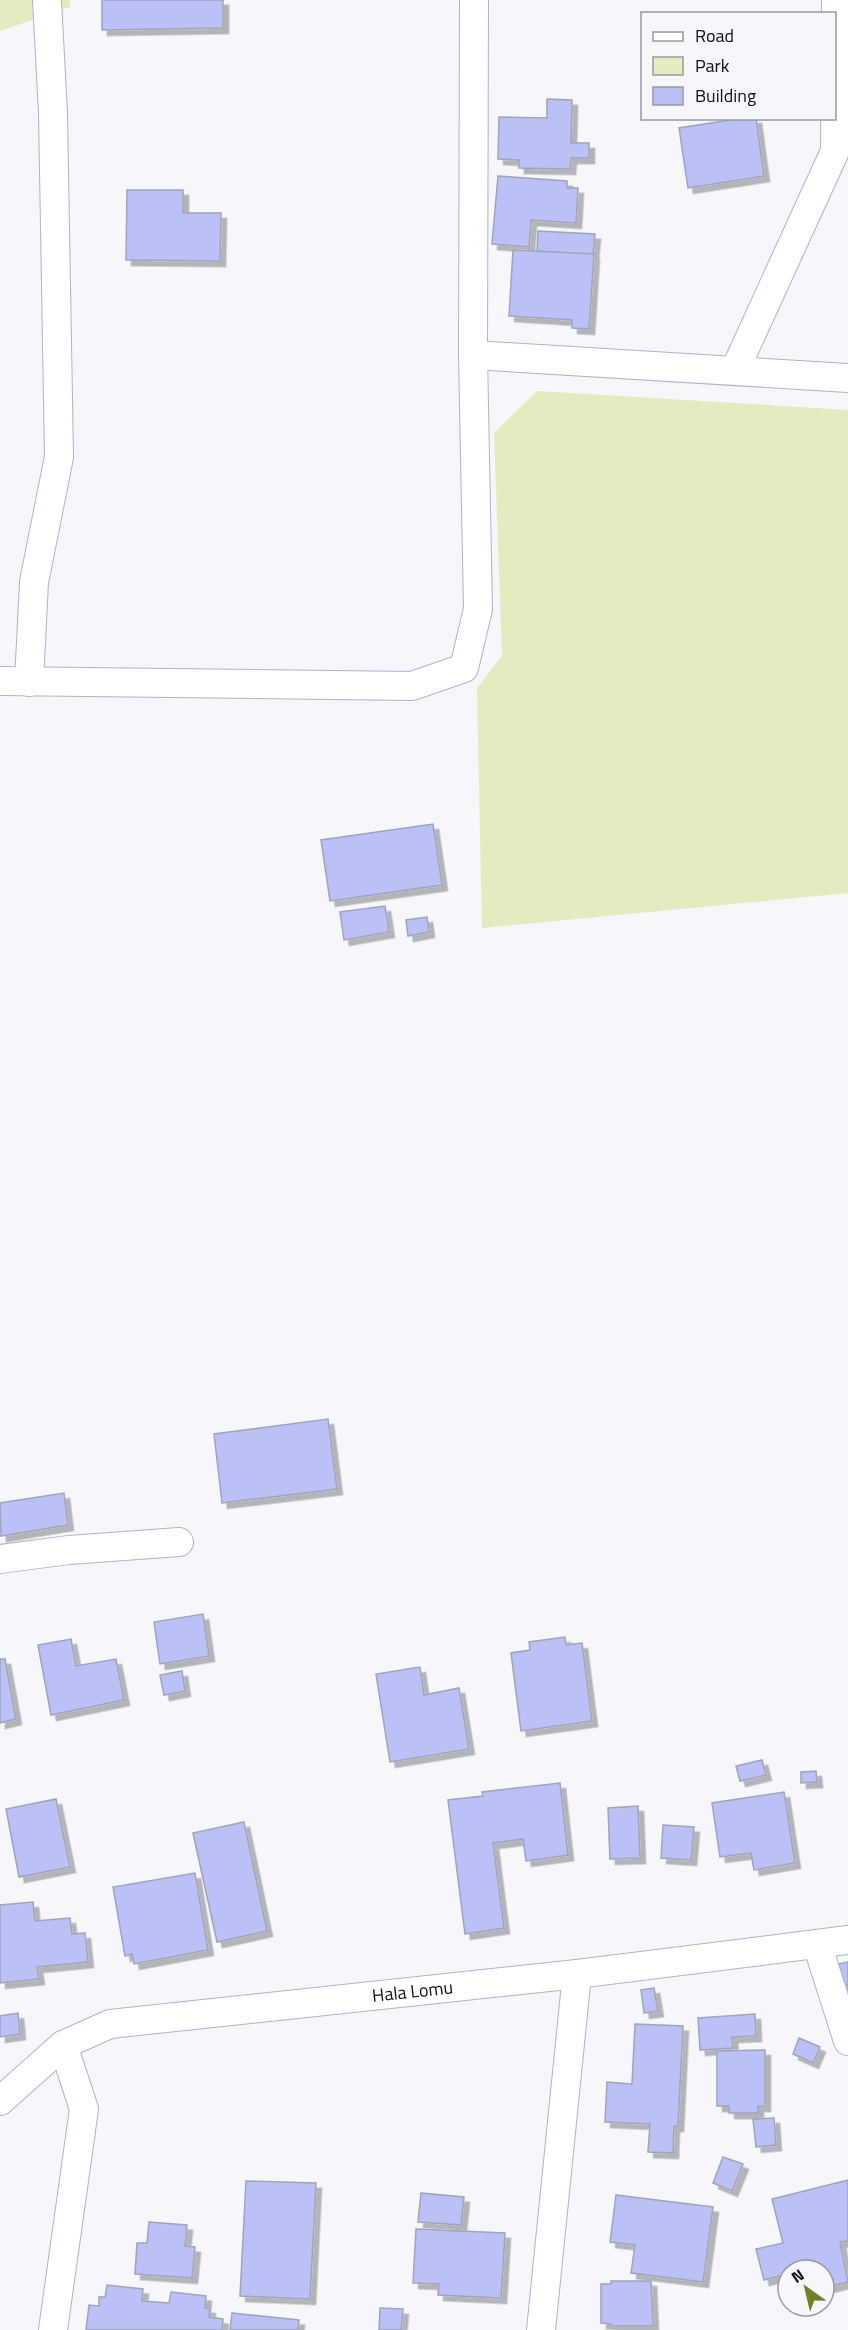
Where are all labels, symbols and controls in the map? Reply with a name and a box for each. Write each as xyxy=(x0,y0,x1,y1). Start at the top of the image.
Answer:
legend xyxy=(641,12,836,120)
text: Road xyxy=(695,22,734,49)
text: Park xyxy=(695,52,730,79)
text: Building xyxy=(695,82,756,109)
street label: Hala Lomu xyxy=(371,1973,454,2009)
north arrow xyxy=(776,2258,836,2318)
text: N xyxy=(786,2263,809,2289)

